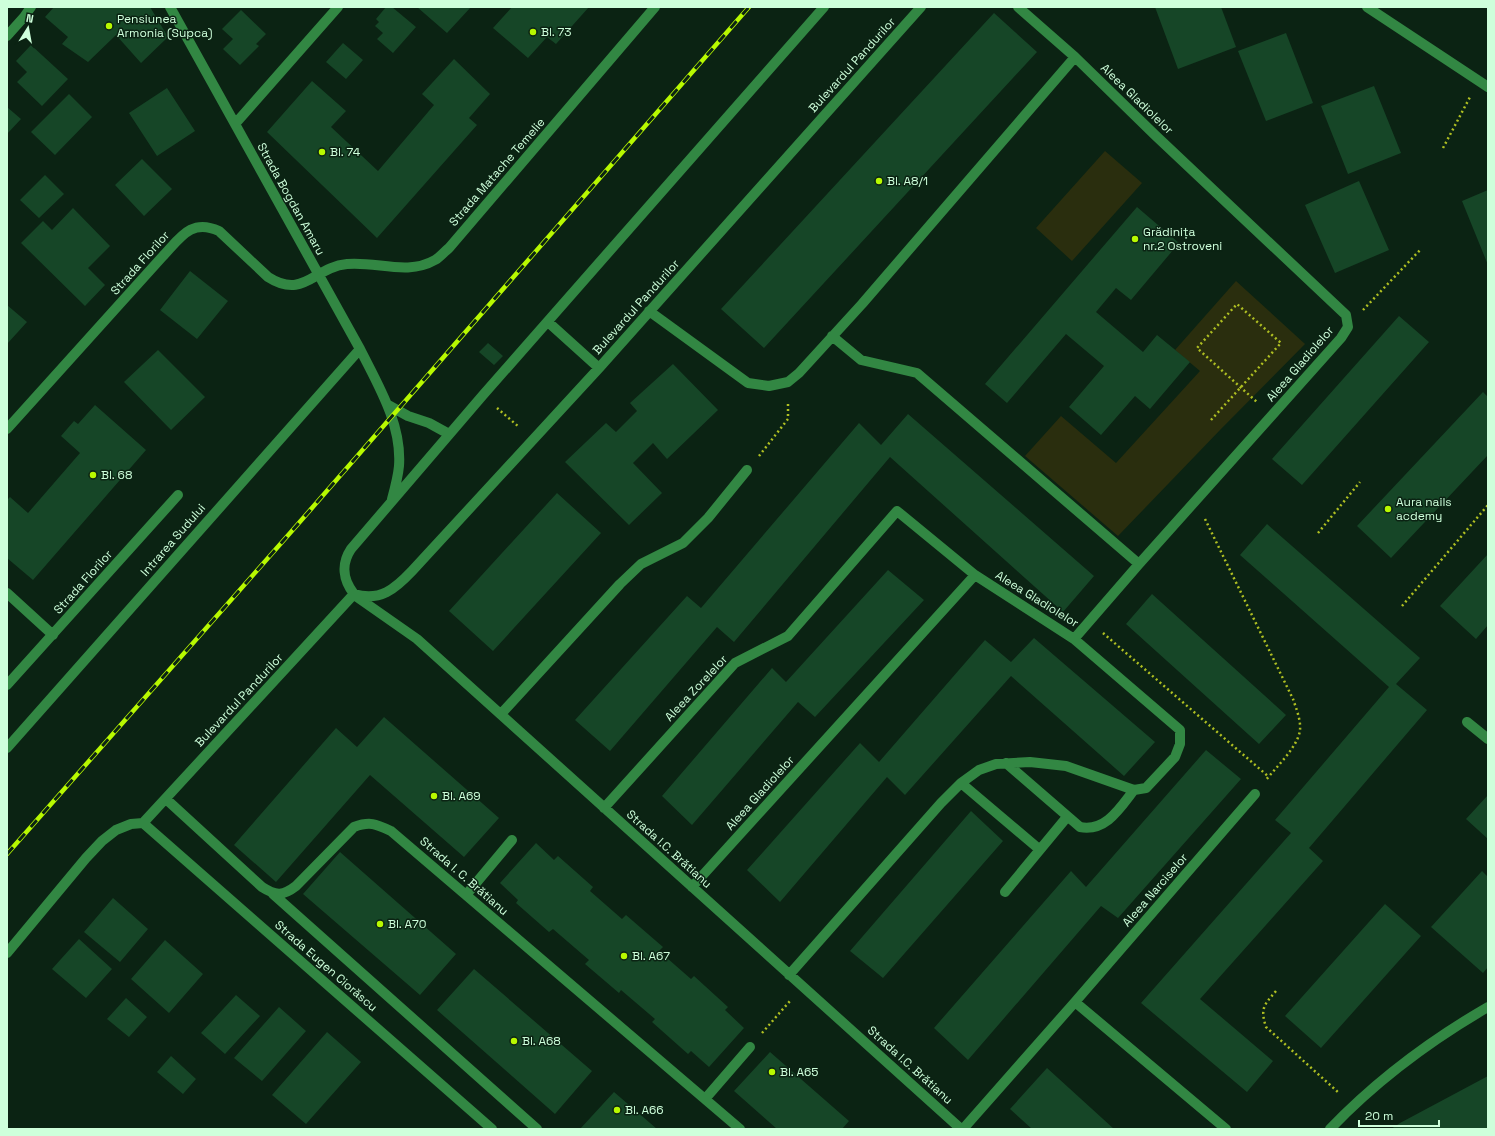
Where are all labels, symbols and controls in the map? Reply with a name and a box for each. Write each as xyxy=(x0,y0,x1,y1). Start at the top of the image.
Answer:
north arrow xyxy=(8,8,48,48)
text: N xyxy=(25,11,35,26)
place label: Pensiunea Armonia (Supca) xyxy=(117,11,213,41)
street label: Bulevardul Pandurilor xyxy=(805,14,899,116)
marker: Pensiunea Armonia (Supca) xyxy=(104,21,114,31)
place label: Bl. 73 xyxy=(541,24,572,40)
marker: Bl. 73 xyxy=(528,27,538,37)
street label: Aleea Gladiolelor xyxy=(1097,60,1177,138)
street label: Strada Matache Temelie xyxy=(446,114,548,230)
street label: Strada Bogdan Amaru xyxy=(253,140,329,258)
place label: Bl. 74 xyxy=(330,144,361,160)
marker: Bl. 74 xyxy=(317,147,327,157)
place label: Bl. A8/1 xyxy=(887,173,928,189)
marker: Bl. A8/1 xyxy=(874,176,884,186)
place label: Grădinița nr.2 Ostroveni xyxy=(1143,224,1222,254)
street label: Strada Florilor xyxy=(107,227,173,298)
marker: Grădinița nr.2 Ostroveni xyxy=(1130,234,1140,244)
street label: Bulevardul Pandurilor xyxy=(589,256,683,358)
street label: Aleea Gladiolelor xyxy=(1263,322,1338,405)
place label: Bl. 68 xyxy=(101,467,132,483)
marker: Bl. 68 xyxy=(88,470,98,480)
place label: Aura nails acdemy xyxy=(1396,494,1452,524)
street label: Intrarea Sudului xyxy=(137,500,209,580)
marker: Aura nails acdemy xyxy=(1383,504,1393,514)
street label: Strada Florilor xyxy=(50,546,116,617)
street label: Aleea Gladiolelor xyxy=(992,567,1082,631)
street label: Bulevardul Pandurilor xyxy=(191,649,287,750)
street label: Aleea Zorelelor xyxy=(661,651,731,725)
street label: Aleea Gladiolelor xyxy=(722,752,798,834)
place label: Bl. A69 xyxy=(442,788,481,804)
marker: Bl. A69 xyxy=(429,791,439,801)
street label: Strada I.C. Brătianu xyxy=(623,806,715,892)
street label: Strada I. C. Brătianu xyxy=(416,833,512,919)
street label: Aleea Narciselor xyxy=(1119,850,1192,930)
place label: Bl. A70 xyxy=(388,916,426,932)
street label: Strada Eugen Ciorăscu xyxy=(271,917,381,1015)
marker: Bl. A70 xyxy=(375,919,385,929)
place label: Bl. A67 xyxy=(632,948,670,964)
marker: Bl. A67 xyxy=(619,951,629,961)
street label: Strada I.C. Brătianu xyxy=(864,1022,956,1108)
place label: Bl. A68 xyxy=(522,1033,561,1049)
marker: Bl. A68 xyxy=(509,1036,519,1046)
place label: Bl. A65 xyxy=(780,1064,819,1080)
marker: Bl. A65 xyxy=(767,1067,777,1077)
place label: Bl. A66 xyxy=(625,1102,664,1118)
scale bar xyxy=(1359,1102,1439,1128)
marker: Bl. A66 xyxy=(612,1105,622,1115)
text: 20 m xyxy=(1365,1108,1393,1124)

